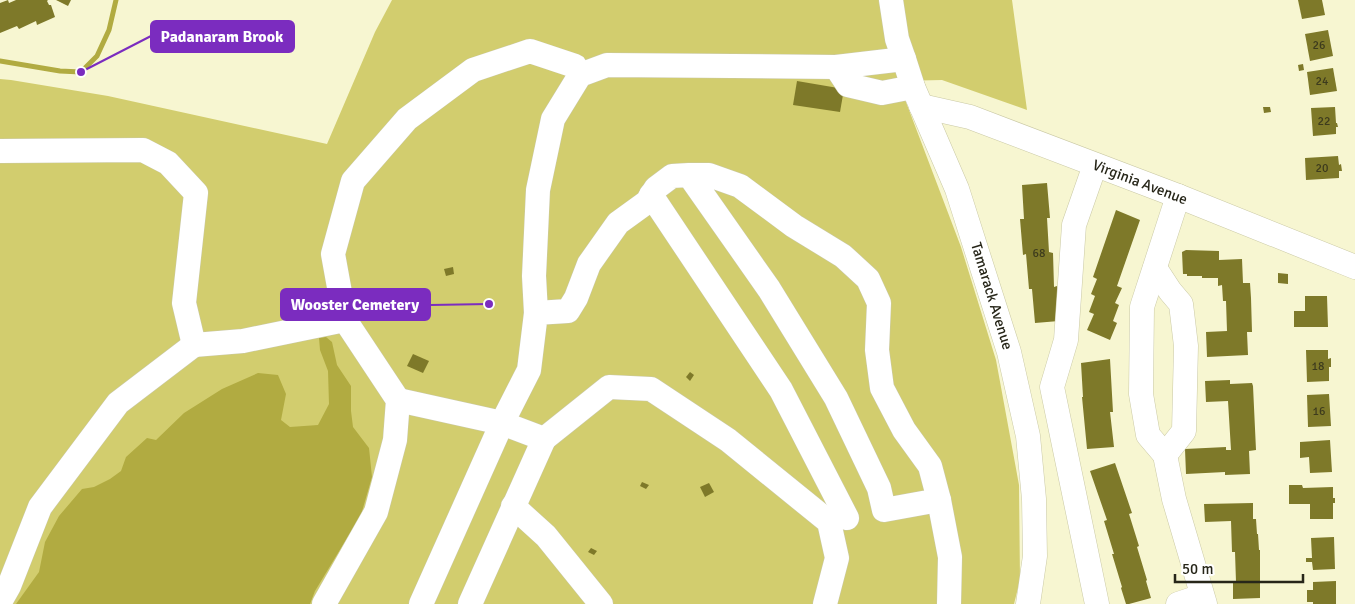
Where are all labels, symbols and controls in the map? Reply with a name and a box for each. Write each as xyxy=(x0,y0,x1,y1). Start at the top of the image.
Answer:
callout: Padanaram Brook xyxy=(151,21,294,52)
text: Padanaram Brook xyxy=(161,27,284,47)
house number: 26 xyxy=(1313,38,1325,53)
house number: 24 xyxy=(1316,74,1329,89)
house number: 22 xyxy=(1318,114,1330,129)
street label: Virginia Avenue xyxy=(1090,156,1190,208)
house number: 20 xyxy=(1316,161,1328,176)
street label: Tamarack Avenue xyxy=(967,240,1017,352)
house number: 68 xyxy=(1033,246,1045,261)
callout: Wooster Cemetery xyxy=(281,289,430,320)
text: Wooster Cemetery xyxy=(291,295,419,315)
house number: 18 xyxy=(1312,359,1324,374)
house number: 16 xyxy=(1313,404,1325,419)
scale bar xyxy=(1175,552,1302,584)
text: 50 m xyxy=(1182,560,1213,578)

